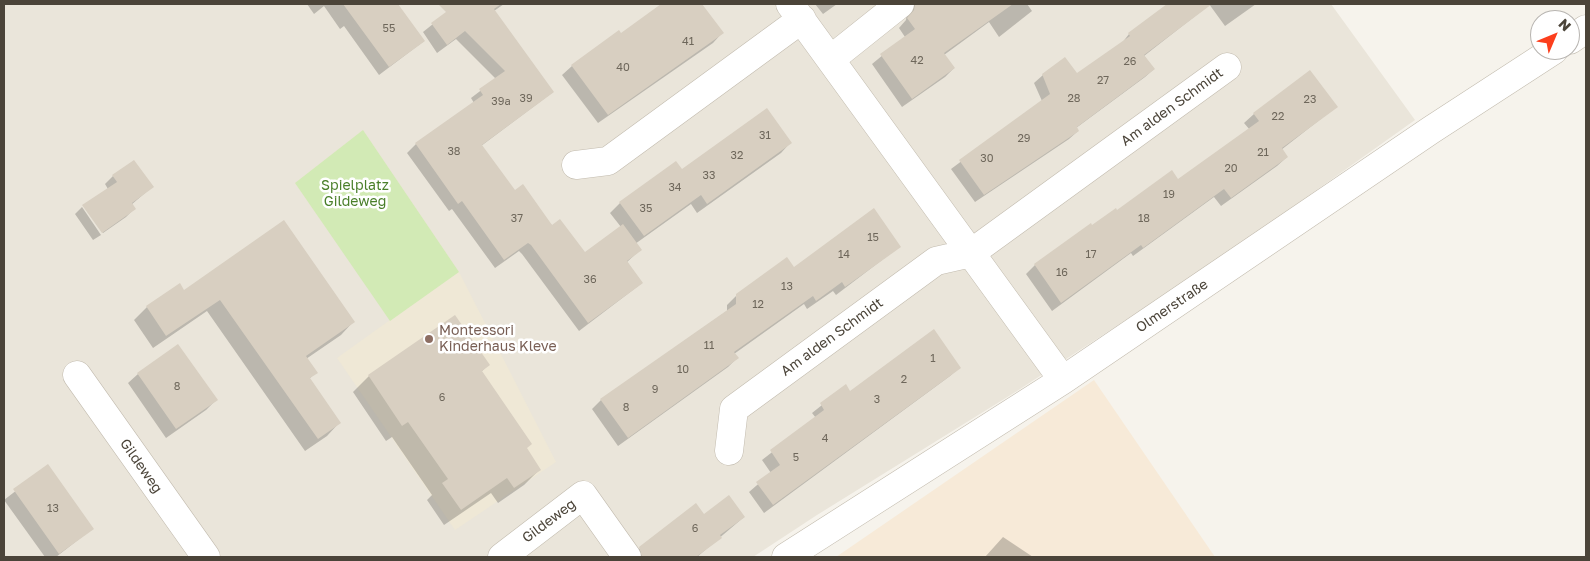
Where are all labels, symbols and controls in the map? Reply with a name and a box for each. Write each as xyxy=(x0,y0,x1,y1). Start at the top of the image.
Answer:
north arrow xyxy=(1530,10,1580,60)
text: N xyxy=(1555,15,1575,35)
house number: 55 xyxy=(383,22,395,36)
house number: 41 xyxy=(682,35,694,49)
house number: 42 xyxy=(910,54,924,68)
house number: 26 xyxy=(1123,55,1137,69)
house number: 40 xyxy=(616,61,630,75)
street label: Am alden Schmidt xyxy=(1118,64,1226,150)
house number: 27 xyxy=(1097,74,1109,88)
house number: 39 xyxy=(519,92,533,106)
house number: 28 xyxy=(1067,92,1081,106)
house number: 23 xyxy=(1304,93,1316,107)
house number: 39a xyxy=(491,95,511,109)
house number: 22 xyxy=(1272,110,1284,124)
house number: 31 xyxy=(759,129,771,143)
house number: 29 xyxy=(1017,132,1031,146)
house number: 38 xyxy=(447,145,461,159)
house number: 21 xyxy=(1257,146,1269,160)
house number: 32 xyxy=(731,149,743,163)
house number: 30 xyxy=(980,152,994,166)
house number: 20 xyxy=(1224,162,1238,176)
house number: 33 xyxy=(703,169,715,183)
park label: Spielplatz Gildeweg xyxy=(321,178,389,210)
house number: 34 xyxy=(668,181,682,195)
house number: 19 xyxy=(1163,188,1175,202)
house number: 35 xyxy=(640,202,652,216)
house number: 37 xyxy=(511,212,523,226)
house number: 18 xyxy=(1138,212,1150,226)
house number: 15 xyxy=(867,231,879,245)
house number: 14 xyxy=(838,248,850,262)
house number: 17 xyxy=(1085,248,1097,262)
house number: 16 xyxy=(1056,266,1068,280)
house number: 36 xyxy=(583,273,597,287)
street label: Olmerstraße xyxy=(1133,276,1211,336)
house number: 13 xyxy=(781,280,793,294)
street label: Am alden Schmidt xyxy=(778,294,886,380)
house number: 12 xyxy=(752,298,764,312)
place label: Montessori Kinderhaus Kleve xyxy=(439,323,557,356)
marker: Montessori Kinderhaus Kleve xyxy=(423,333,435,345)
house number: 11 xyxy=(704,339,714,353)
house number: 1 xyxy=(930,352,936,366)
house number: 10 xyxy=(677,363,689,377)
house number: 2 xyxy=(901,373,907,387)
house number: 8 xyxy=(174,380,180,394)
house number: 9 xyxy=(652,383,658,397)
house number: 6 xyxy=(439,391,445,405)
house number: 3 xyxy=(874,393,880,407)
house number: 8 xyxy=(623,401,629,415)
house number: 4 xyxy=(822,432,828,446)
street label: Gildeweg xyxy=(116,436,166,496)
house number: 5 xyxy=(793,451,799,465)
street label: Gildeweg xyxy=(519,495,579,547)
house number: 13 xyxy=(47,502,59,516)
house number: 6 xyxy=(692,522,698,536)

